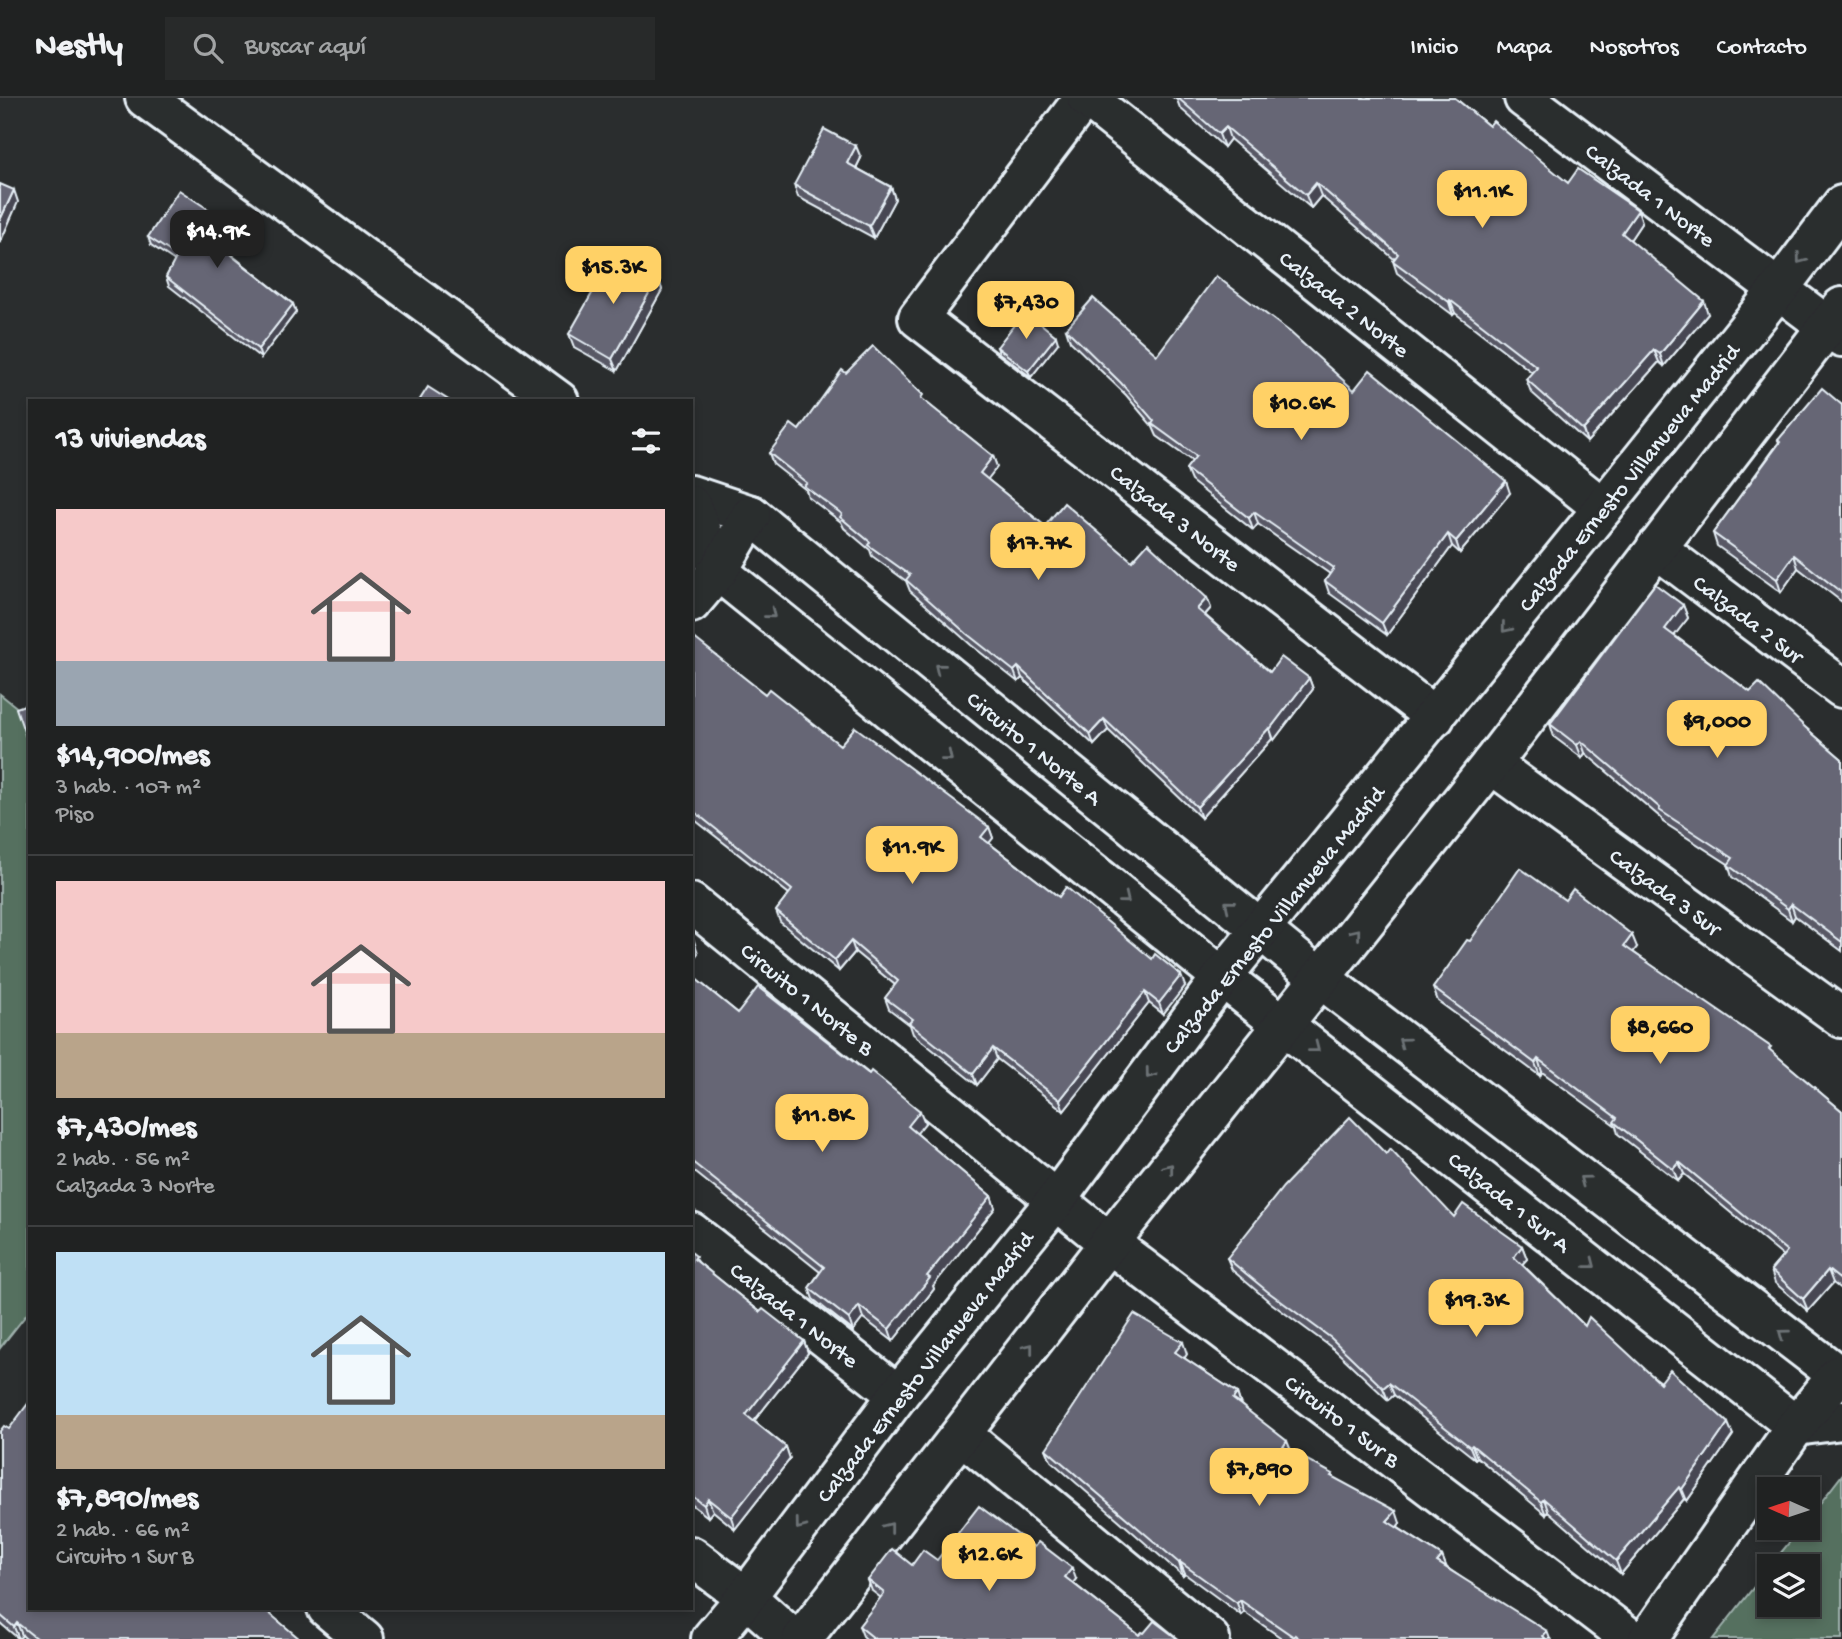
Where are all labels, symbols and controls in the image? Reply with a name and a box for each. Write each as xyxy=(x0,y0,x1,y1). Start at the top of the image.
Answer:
search box xyxy=(165,17,655,80)
text: Nestly xyxy=(35,29,123,67)
icon: search xyxy=(189,29,227,67)
text: Buscar aquí xyxy=(245,33,366,64)
text: Inicio xyxy=(1410,34,1458,63)
text: Mapa xyxy=(1496,34,1552,63)
text: Nosotros xyxy=(1590,34,1679,63)
text: Contacto xyxy=(1717,34,1807,63)
street label: Calzada 1 Norte xyxy=(1578,139,1720,255)
pin: $11.1K xyxy=(1425,170,1539,230)
text: $11.1K xyxy=(1453,179,1511,206)
pin: $14.9K xyxy=(160,211,274,270)
text: $14.9K xyxy=(186,219,248,246)
pin: $15.3K xyxy=(556,246,670,306)
street label: Calzada 2 Norte xyxy=(1272,246,1414,366)
one-way arrow xyxy=(1796,251,1809,264)
text: $15.3K xyxy=(581,255,645,282)
pin: $7,430 xyxy=(969,282,1083,341)
text: $7,430 xyxy=(993,290,1059,317)
street label: Calzada Ernesto Villanueva Madrid xyxy=(1514,339,1748,619)
pin: $10.6K xyxy=(1244,382,1358,442)
text: $10.6K xyxy=(1269,391,1333,418)
icon: filters xyxy=(627,422,665,460)
text: 13 viviendas xyxy=(56,424,205,459)
street label: Calzada 3 Norte xyxy=(1103,460,1246,580)
pin: $17.7K xyxy=(981,522,1095,582)
text: $17.7K xyxy=(1006,531,1070,558)
icon: home xyxy=(298,554,424,680)
street label: Calzada 2 Sur xyxy=(1686,571,1809,672)
one-way arrow xyxy=(762,606,775,618)
one-way arrow xyxy=(1502,620,1514,633)
one-way arrow xyxy=(934,663,946,676)
street label: Circuito 1 Norte A xyxy=(960,687,1107,813)
pin: $9,000 xyxy=(1660,700,1774,760)
text: $9,000 xyxy=(1683,709,1751,736)
text: $14,900/mes xyxy=(56,740,209,775)
one-way arrow xyxy=(941,748,953,761)
text: 3 hab. · 107 m² xyxy=(56,775,201,802)
street label: Calzada Ernesto Villanueva Madrid xyxy=(1159,781,1393,1061)
text: Piso xyxy=(56,802,94,829)
pin: $11.9K xyxy=(855,826,969,886)
text: $11.9K xyxy=(882,835,942,862)
street label: Calzada 3 Sur xyxy=(1603,844,1727,945)
one-way arrow xyxy=(1117,891,1130,903)
one-way arrow xyxy=(1224,900,1236,913)
icon: home xyxy=(298,926,424,1052)
one-way arrow xyxy=(1348,928,1360,941)
street label: Circuito 1 Norte B xyxy=(733,939,879,1064)
pin: $8,660 xyxy=(1603,1006,1717,1066)
text: $8,660 xyxy=(1627,1015,1693,1042)
one-way arrow xyxy=(1398,1037,1411,1050)
one-way arrow xyxy=(1308,1040,1320,1053)
one-way arrow xyxy=(1146,1066,1158,1079)
pin: $11.8K xyxy=(765,1094,879,1154)
text: $11.8K xyxy=(791,1103,853,1130)
text: $7,430/mes xyxy=(56,1112,196,1147)
text: 2 hab. · 56 m² xyxy=(56,1147,190,1174)
street label: Calzada 1 Sur A xyxy=(1441,1147,1576,1261)
one-way arrow xyxy=(1160,1164,1173,1176)
text: Calzada 3 Norte xyxy=(56,1174,215,1201)
one-way arrow xyxy=(1579,1176,1591,1189)
street label: Calzada Ernesto Villanueva Madrid xyxy=(812,1226,1042,1509)
one-way arrow xyxy=(1583,1256,1595,1269)
street label: Calzada 1 Norte xyxy=(723,1258,864,1376)
pin: $19.3K xyxy=(1419,1280,1533,1339)
text: $19.3K xyxy=(1445,1288,1507,1315)
icon: home xyxy=(298,1297,424,1423)
one-way arrow xyxy=(1779,1329,1791,1342)
one-way arrow xyxy=(1020,1343,1033,1356)
street label: Circuito 1 Sur B xyxy=(1278,1371,1405,1476)
pin: $7,890 xyxy=(1202,1448,1316,1508)
text: $7,890 xyxy=(1226,1457,1292,1484)
north arrow xyxy=(1757,1477,1820,1540)
map controls xyxy=(1757,1477,1820,1617)
text: $7,890/mes xyxy=(56,1483,198,1518)
one-way arrow xyxy=(796,1517,809,1529)
text: 2 hab. · 66 m² xyxy=(56,1518,190,1545)
one-way arrow xyxy=(881,1523,894,1535)
pin: $12.6K xyxy=(932,1534,1046,1593)
text: $12.6K xyxy=(958,1542,1020,1569)
text: Circuito 1 Sur B xyxy=(56,1545,194,1572)
button: layers xyxy=(1757,1554,1820,1617)

